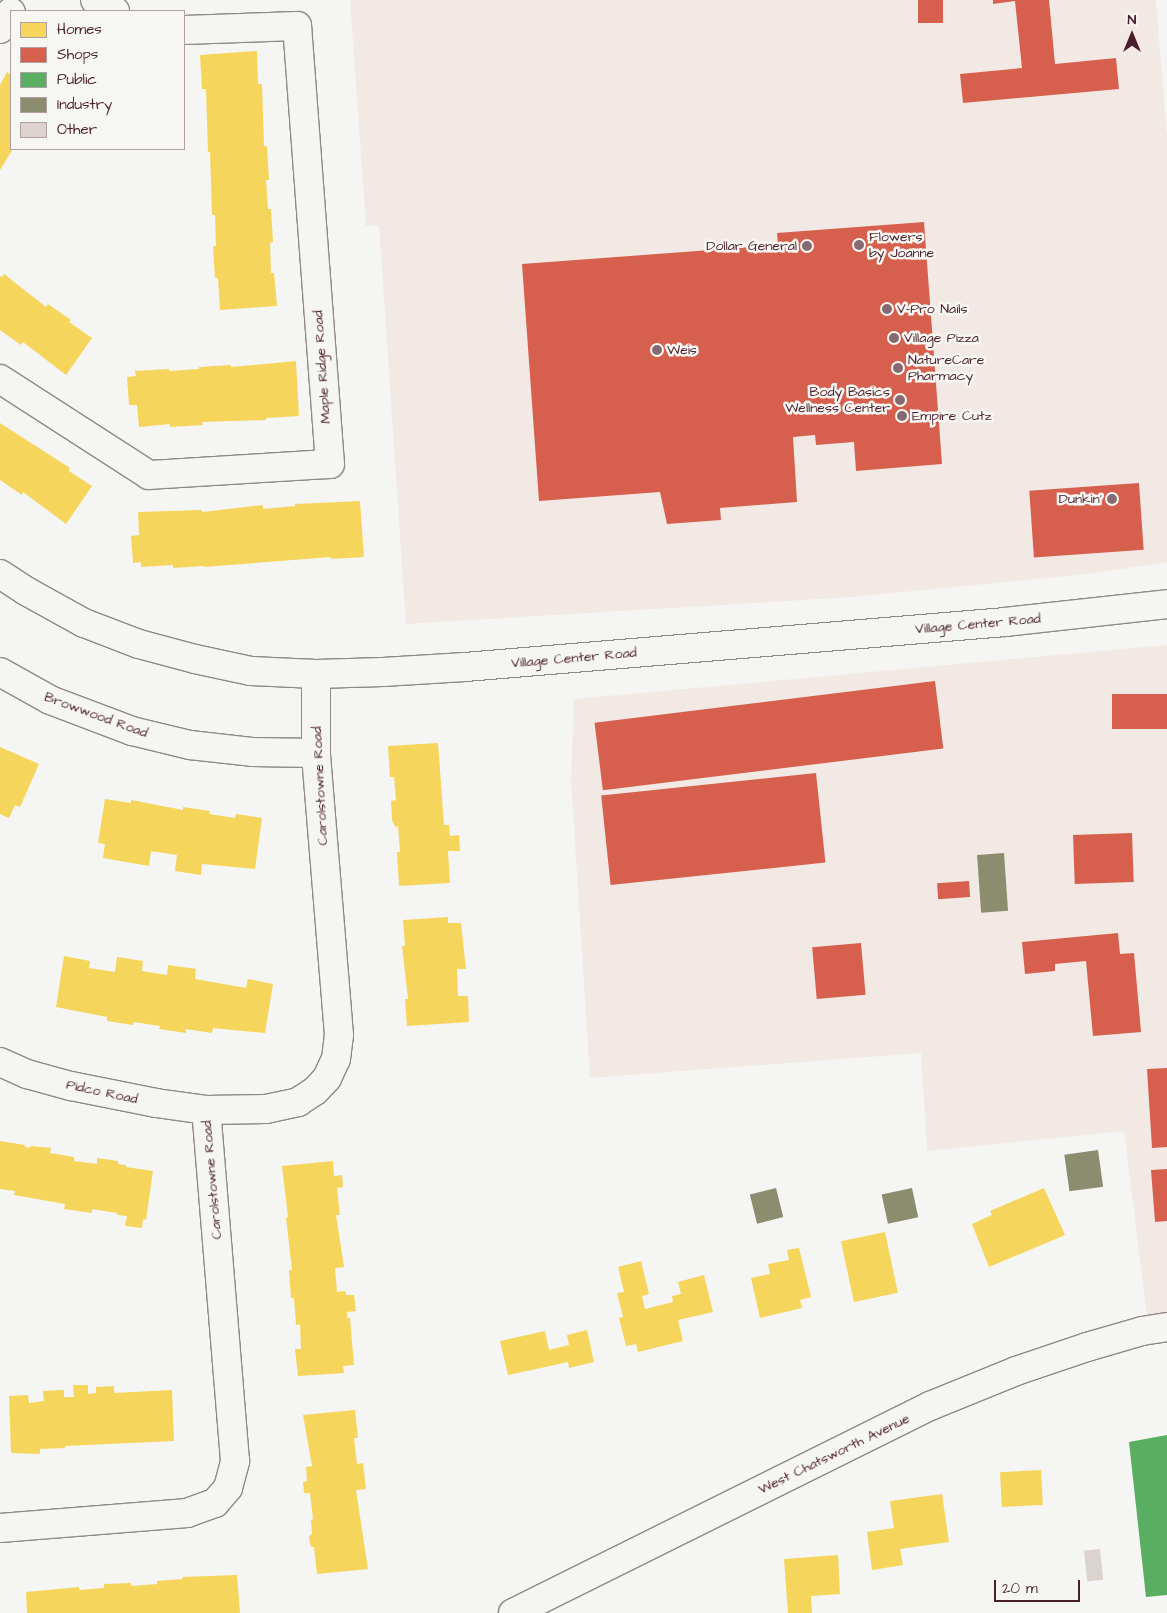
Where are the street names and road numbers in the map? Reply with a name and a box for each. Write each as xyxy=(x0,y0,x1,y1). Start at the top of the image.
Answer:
street label: Maple Ridge Road xyxy=(310,310,334,424)
street label: Village Center Road xyxy=(914,610,1042,638)
street label: Village Center Road xyxy=(510,644,638,672)
street label: Browwood Road xyxy=(42,688,150,742)
street label: Carolstowne Road xyxy=(308,726,332,846)
street label: Pidco Road xyxy=(65,1076,139,1108)
street label: Carolstowne Road xyxy=(198,1120,226,1240)
street label: West Chatsworth Avenue xyxy=(756,1410,912,1498)

